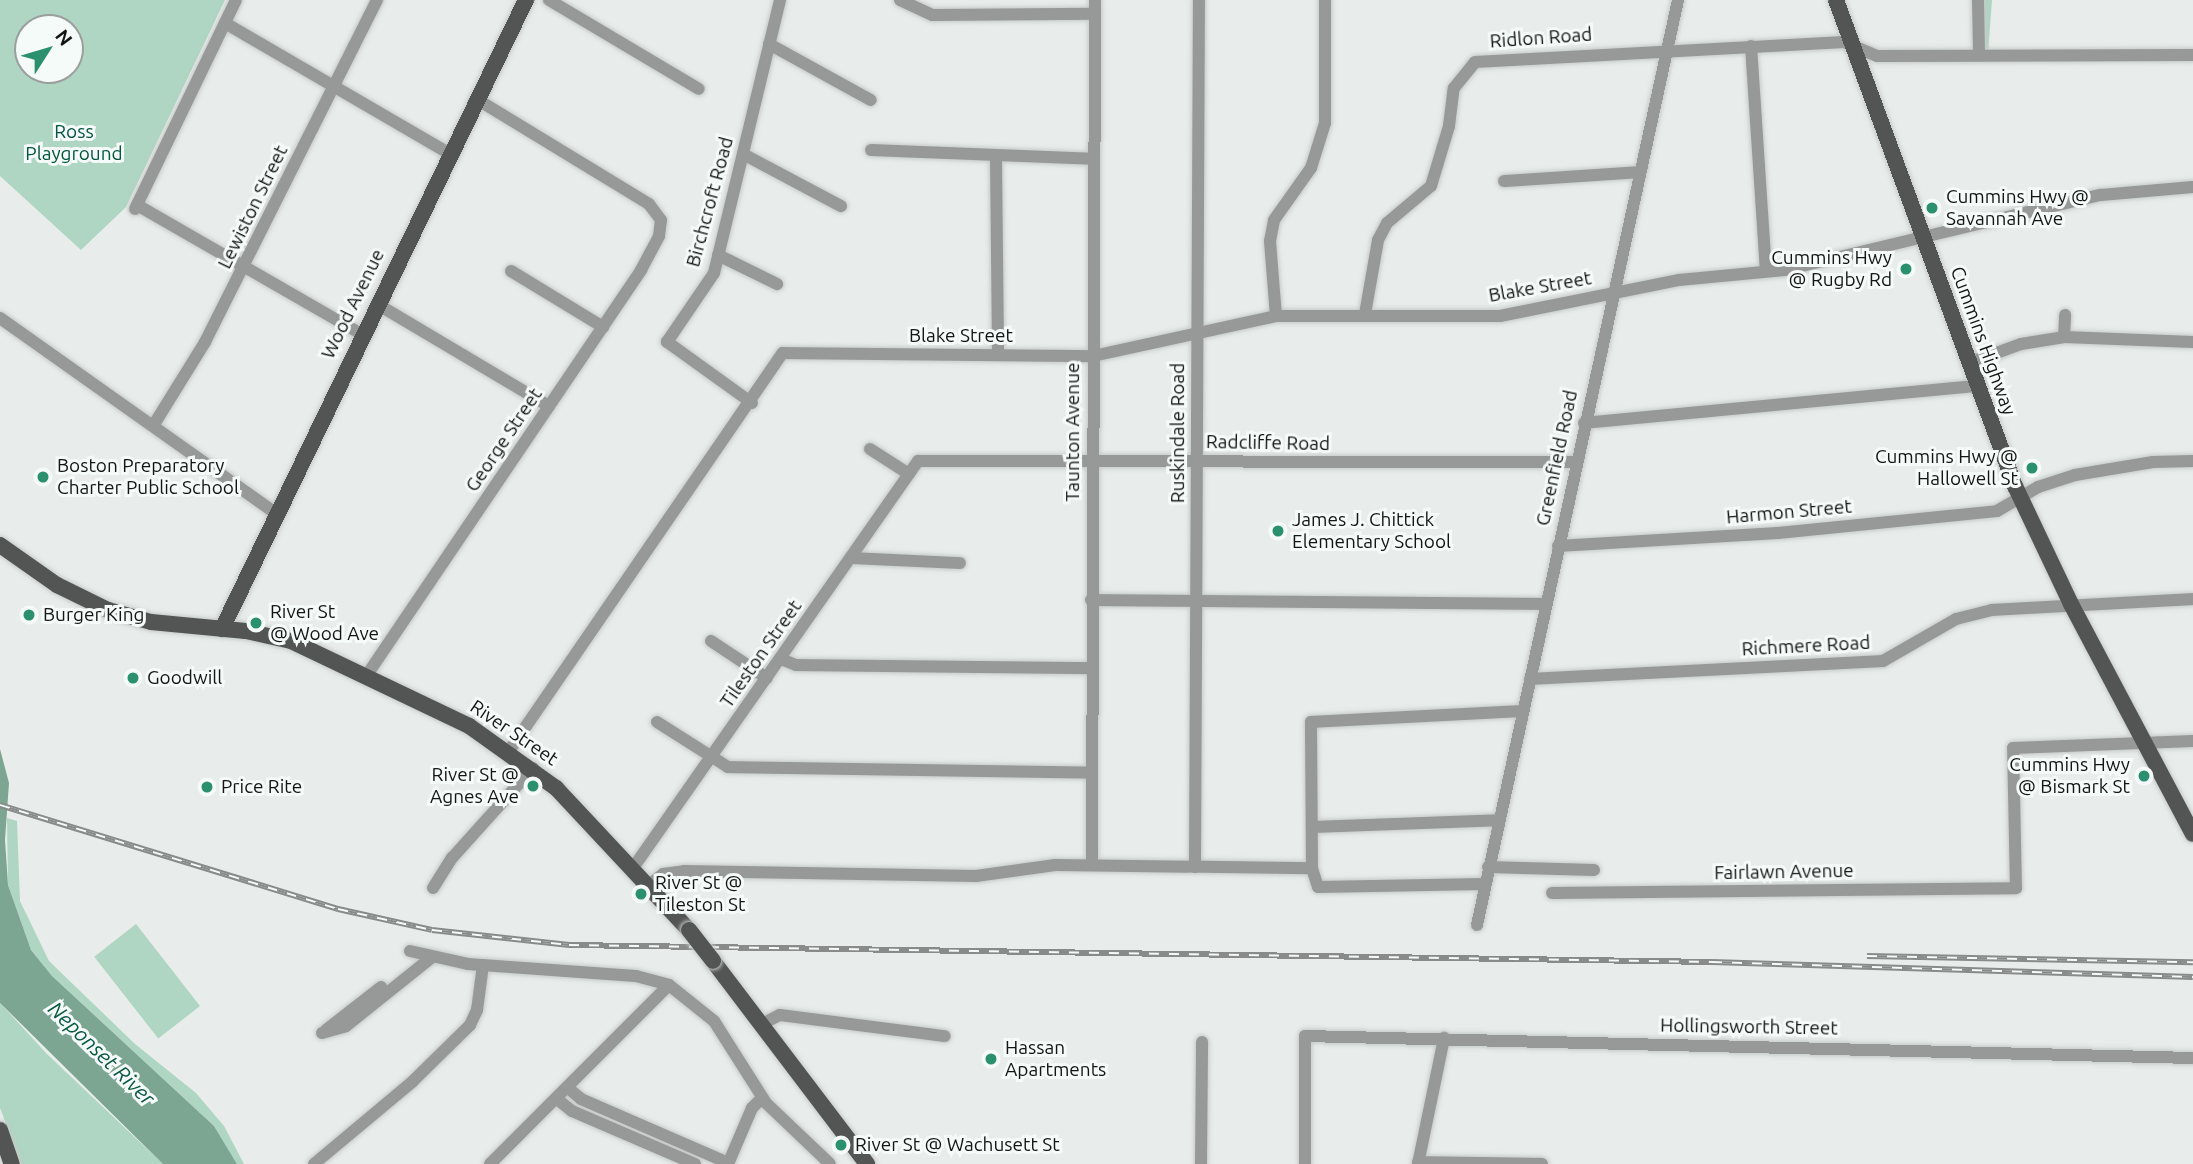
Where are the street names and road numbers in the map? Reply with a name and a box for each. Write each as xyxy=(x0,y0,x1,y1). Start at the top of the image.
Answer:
street label: Ridlon Road xyxy=(1489,23,1593,53)
street label: Birchcroft Road xyxy=(682,135,738,269)
street label: Lewiston Street xyxy=(213,142,293,272)
street label: Wood Avenue xyxy=(317,246,389,362)
street label: Cummins Highway xyxy=(1946,264,2020,418)
street label: Blake Street xyxy=(1487,267,1593,307)
street label: Blake Street xyxy=(909,325,1013,347)
street label: Taunton Avenue xyxy=(1062,362,1084,502)
street label: Ruskindale Road xyxy=(1167,363,1189,503)
street label: George Street xyxy=(461,384,547,496)
street label: Greenfield Road xyxy=(1531,388,1583,528)
street label: Radcliffe Road xyxy=(1206,431,1330,455)
street label: Harmon Street xyxy=(1725,495,1853,529)
street label: Tileston Street xyxy=(715,596,807,712)
street label: Richmere Road xyxy=(1741,631,1871,661)
street label: River Street xyxy=(466,695,562,771)
street label: Fairlawn Avenue xyxy=(1714,859,1854,885)
street label: Hollingsworth Street xyxy=(1660,1014,1838,1040)

